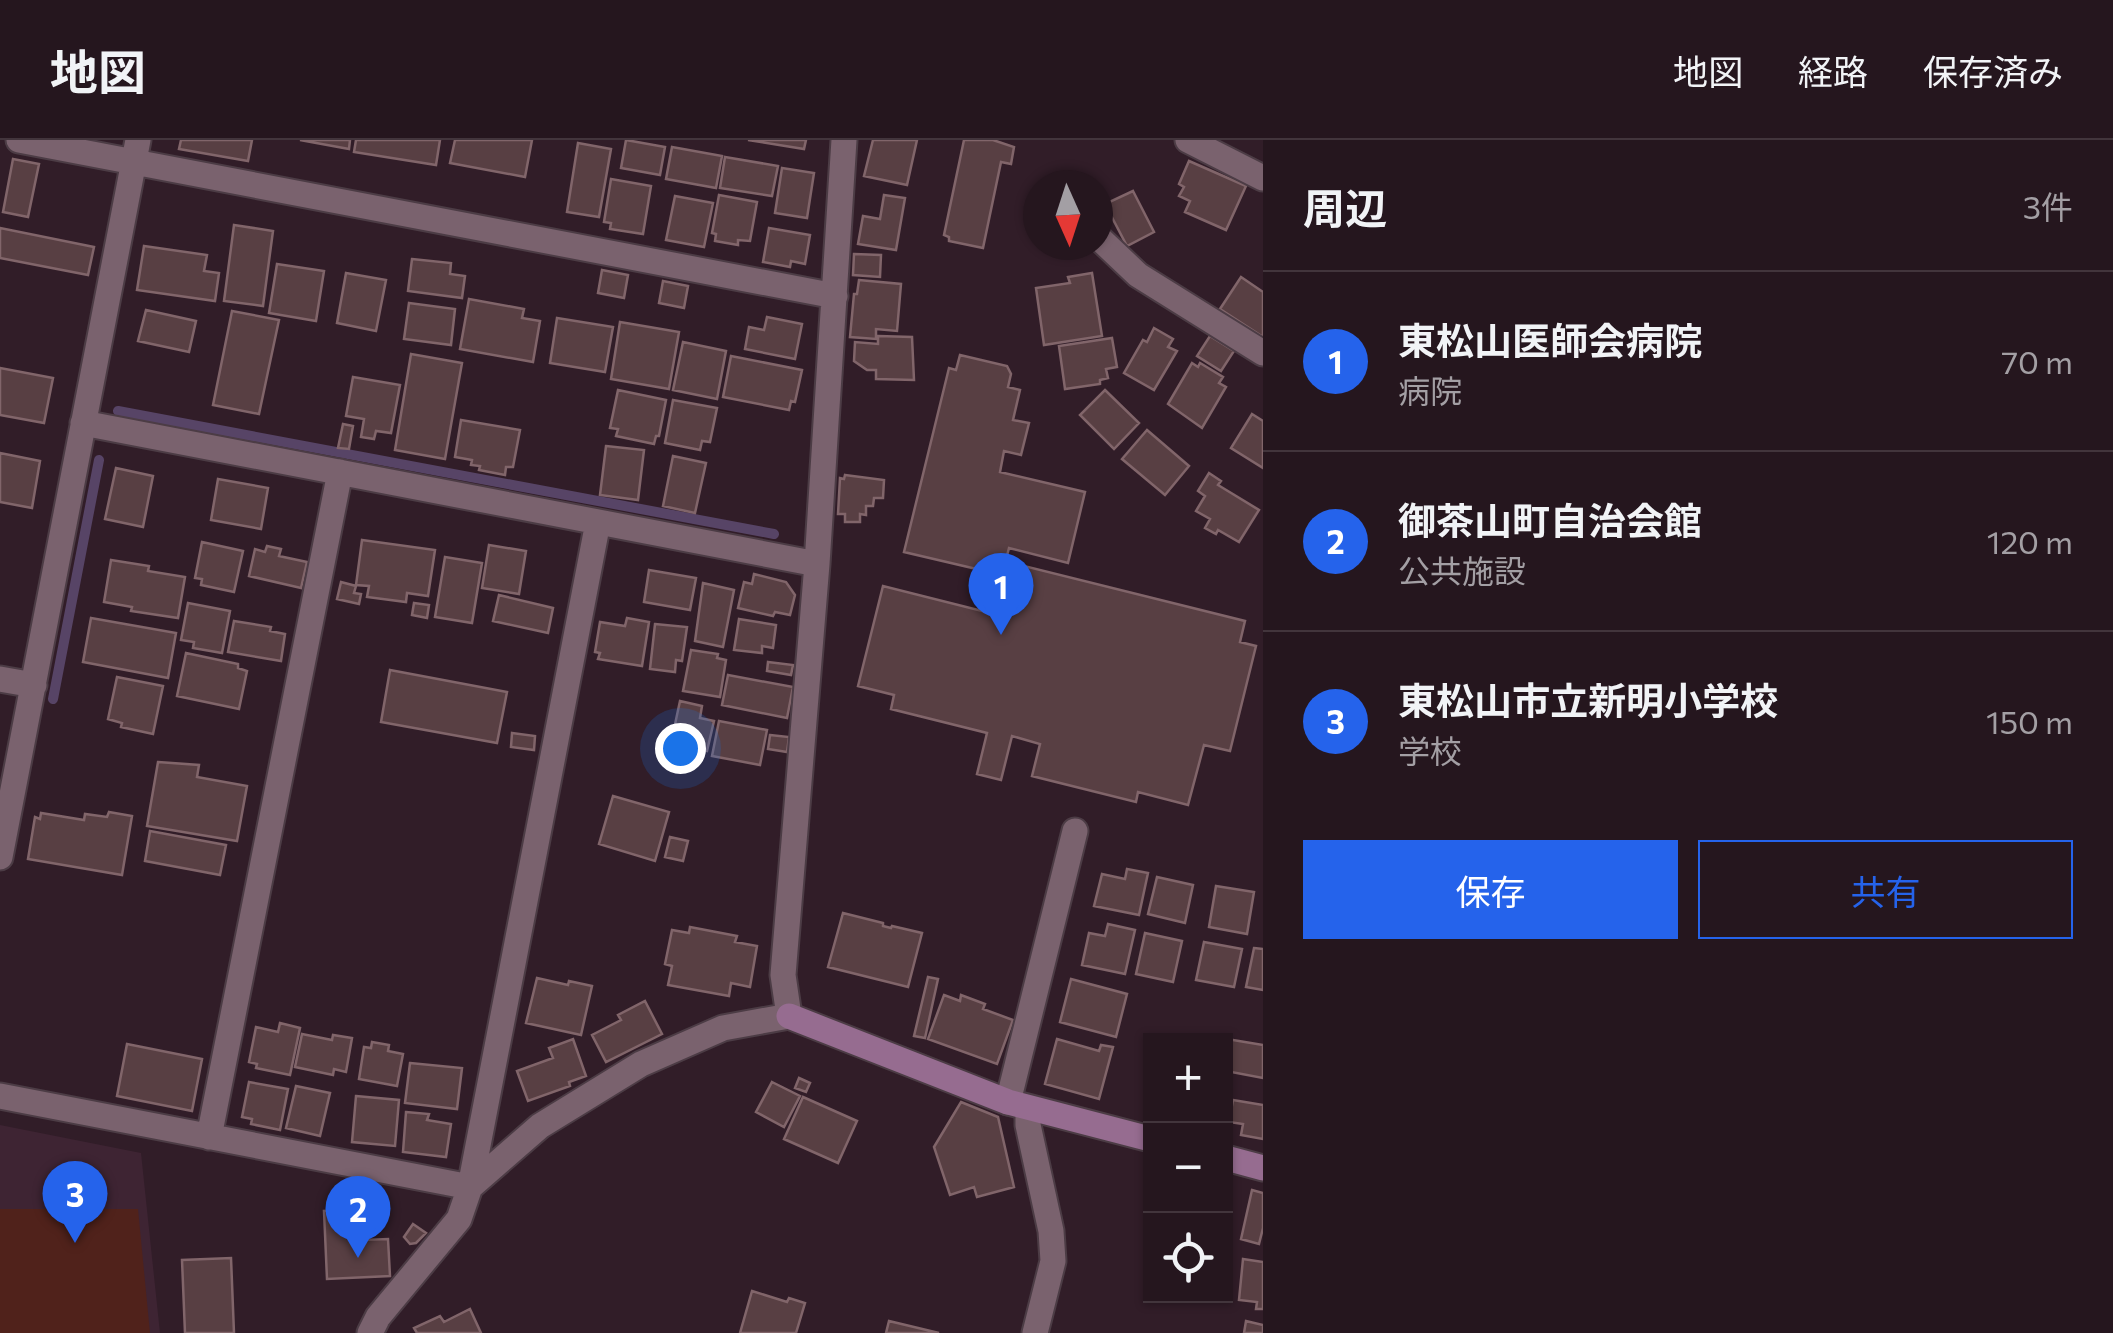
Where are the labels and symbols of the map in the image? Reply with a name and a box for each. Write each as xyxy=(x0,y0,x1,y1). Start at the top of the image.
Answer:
north arrow xyxy=(1023,170,1113,260)
pin: 1 xyxy=(968,552,1034,635)
your location xyxy=(655,723,706,774)
pin: 3 xyxy=(42,1160,108,1243)
pin: 2 xyxy=(326,1176,390,1258)

